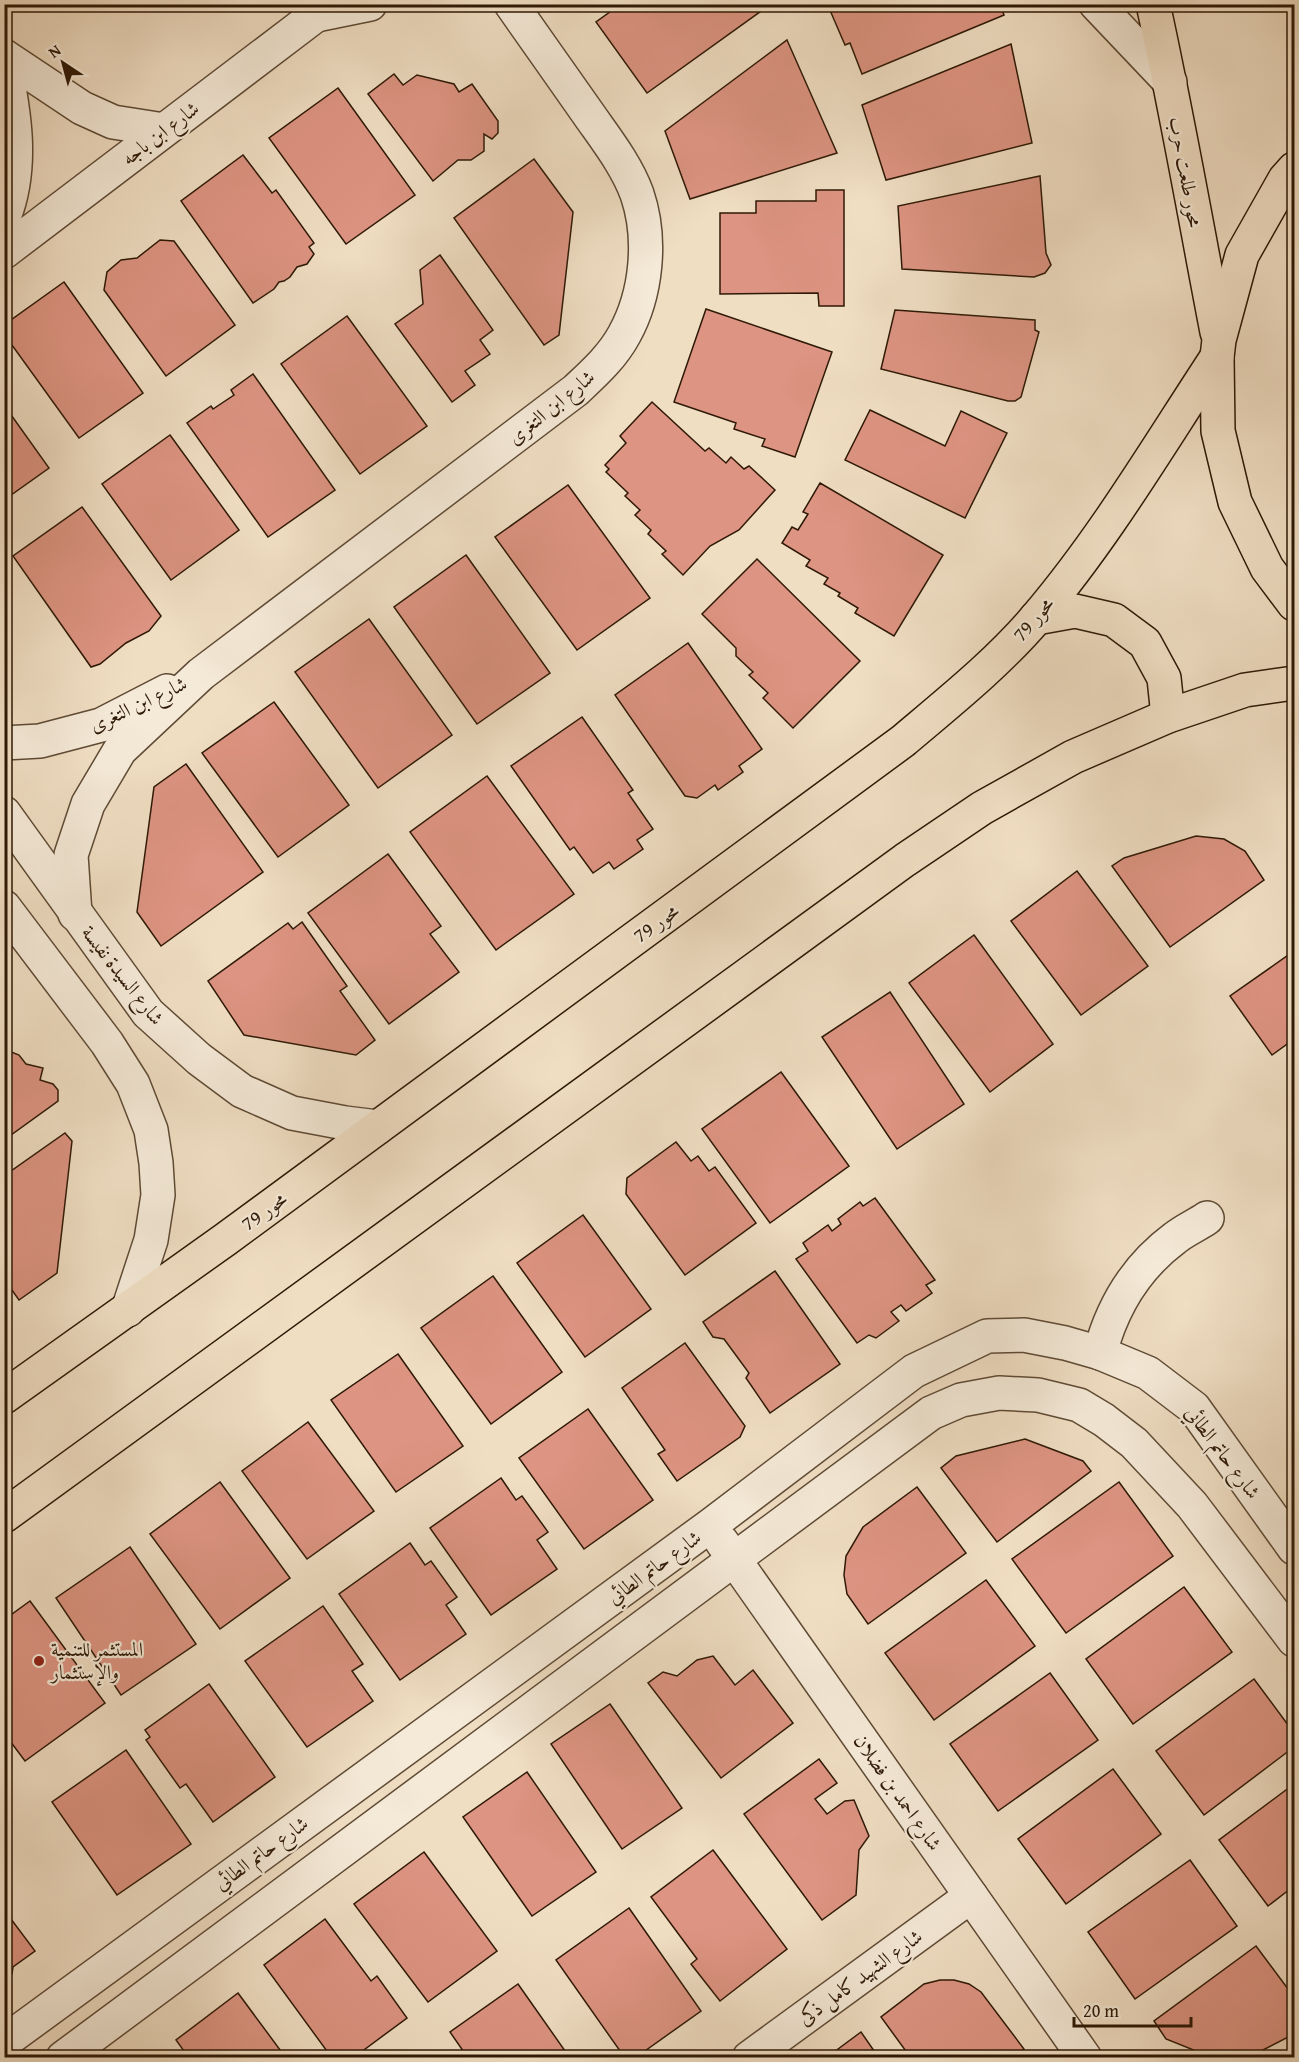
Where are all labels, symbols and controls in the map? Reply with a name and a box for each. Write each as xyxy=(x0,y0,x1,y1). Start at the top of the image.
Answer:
north arrow xyxy=(33,33,93,93)
text: N xyxy=(43,38,66,64)
street label: شارع ابن باجه xyxy=(115,94,207,175)
street label: محور طلعت حرب xyxy=(1162,114,1211,230)
street label: شارع ابن التغرى xyxy=(501,362,603,454)
street label: محور 79 xyxy=(1005,590,1060,647)
street label: شارع ابن التغرى xyxy=(84,668,193,743)
street label: محور 79 xyxy=(627,896,685,949)
street label: شارع السيدة نفيسة xyxy=(72,919,172,1033)
street label: محور 79 xyxy=(235,1184,293,1237)
street label: شارع حاتم الطائي xyxy=(1175,1399,1268,1507)
street label: شارع حاتم الطائي xyxy=(601,1522,709,1614)
place label: المستثمر للتنمية والإستثمار xyxy=(49,1634,143,1687)
marker: المستثمر للتنمية والإستثمار xyxy=(32,1654,46,1668)
street label: شارع احمد بن فضلان xyxy=(844,1727,950,1858)
street label: شارع حاتم الطائي xyxy=(208,1808,316,1900)
street label: شارع الشهيد كامل ذكى xyxy=(791,1921,930,2035)
scale bar xyxy=(1074,1990,1191,2028)
text: 20 m xyxy=(1083,1997,1119,2024)

